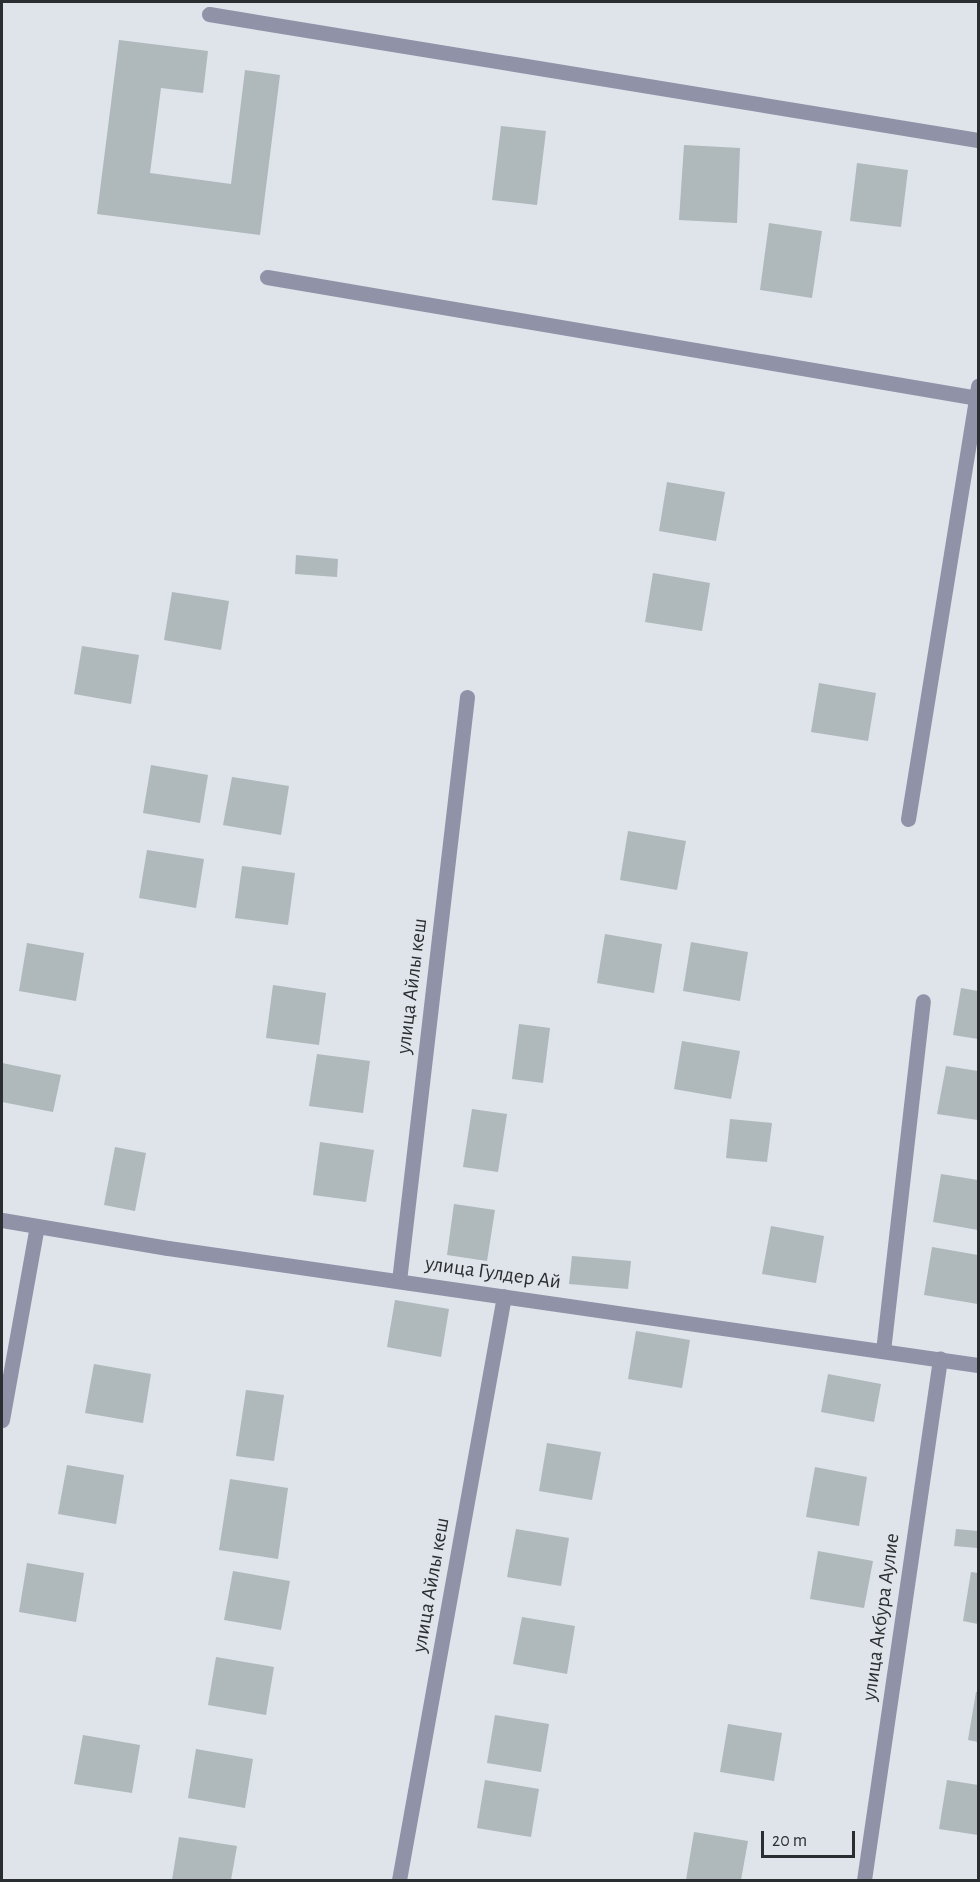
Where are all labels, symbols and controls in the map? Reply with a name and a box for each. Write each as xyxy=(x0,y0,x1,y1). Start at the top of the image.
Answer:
street label: улица Айлы кеш xyxy=(391,917,433,1055)
street label: улица Гулдер Ай xyxy=(423,1251,563,1295)
street label: улица Айлы кеш xyxy=(407,1516,455,1654)
street label: улица Акбура Аулие xyxy=(857,1532,905,1702)
scale bar xyxy=(764,1819,858,1857)
text: 20 m xyxy=(772,1832,807,1850)

